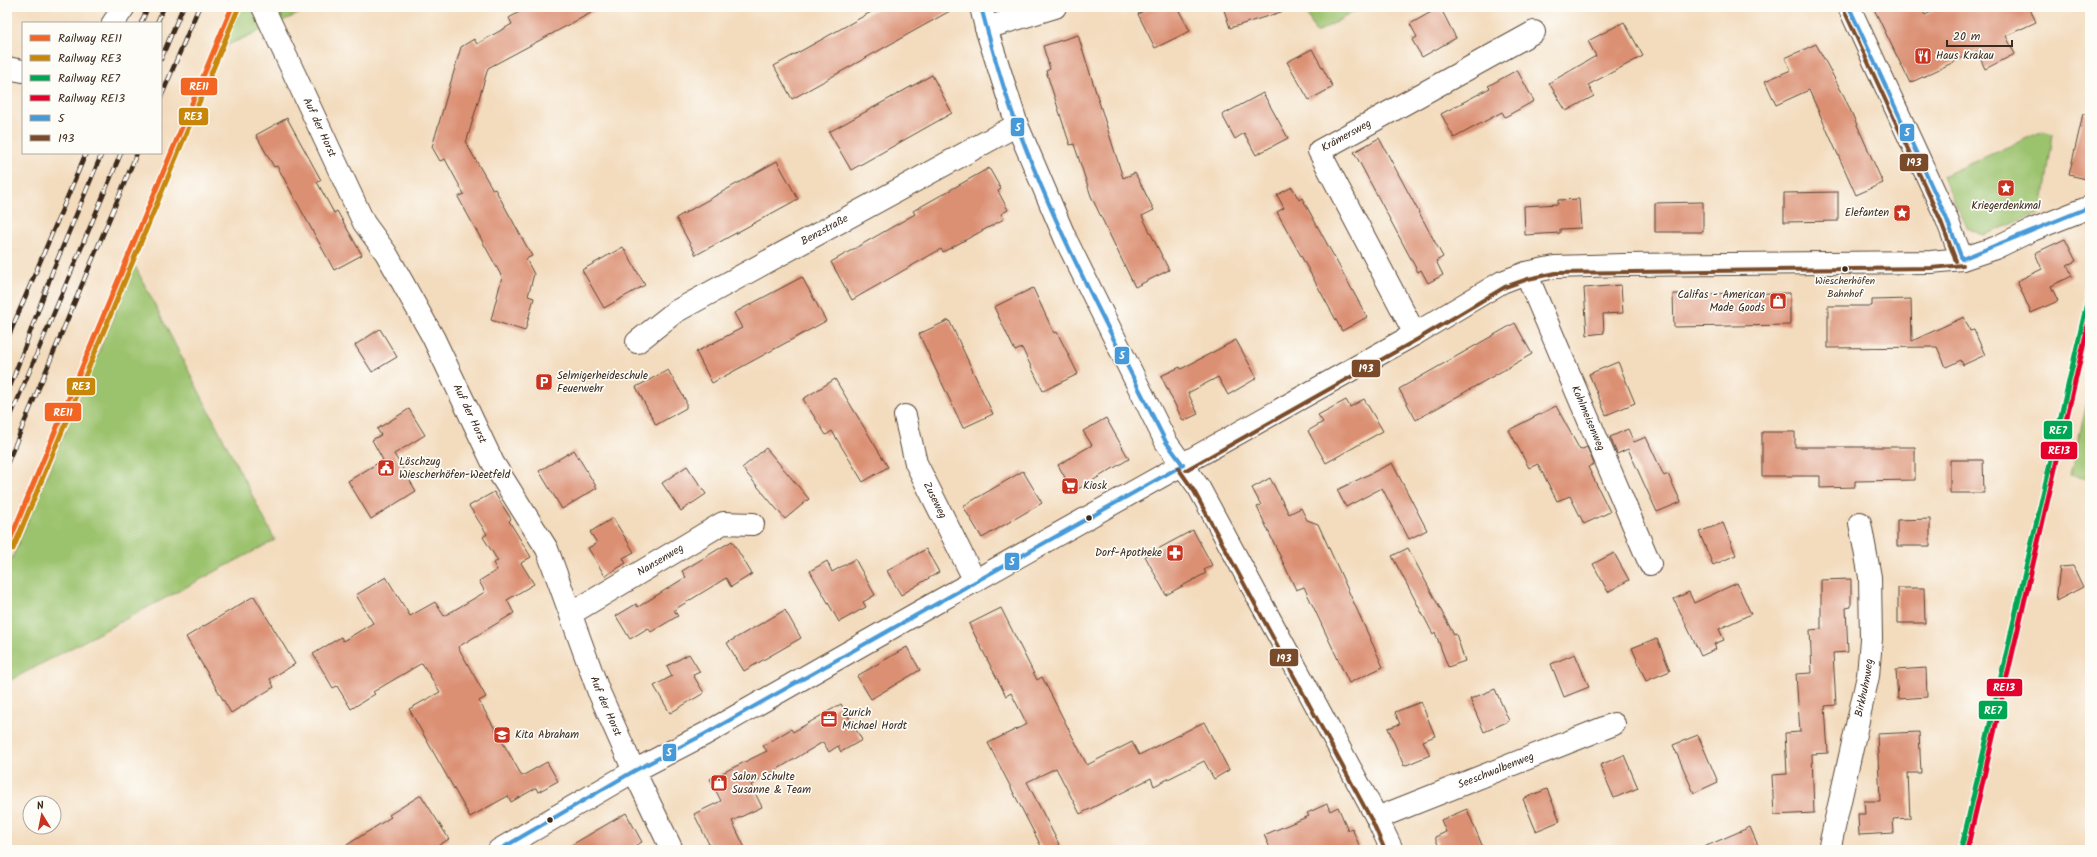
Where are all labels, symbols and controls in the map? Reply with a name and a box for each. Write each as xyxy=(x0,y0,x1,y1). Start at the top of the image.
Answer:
legend xyxy=(22,22,162,154)
scale bar xyxy=(1947,22,2012,48)
text: 20 m xyxy=(1953,27,1981,46)
text: Railway RE11 xyxy=(58,29,122,48)
restaurant icon: Haus Krakau xyxy=(1913,46,1933,66)
place label: Haus Krakau xyxy=(1936,47,1995,65)
text: Railway RE3 xyxy=(58,49,122,68)
text: Railway RE7 xyxy=(58,69,121,88)
line badge: RE11 xyxy=(180,77,218,96)
text: RE11 xyxy=(189,78,209,96)
text: Railway RE13 xyxy=(58,89,125,108)
street label: Auf der Horst xyxy=(298,95,341,161)
line badge: RE3 xyxy=(178,107,209,126)
text: RE3 xyxy=(184,108,202,126)
text: 5 xyxy=(58,109,66,128)
street label: Krämersweg xyxy=(1318,115,1375,157)
line badge: 5 xyxy=(1010,117,1025,137)
text: 5 xyxy=(1014,119,1022,137)
line badge: 5 xyxy=(1899,123,1915,142)
text: 5 xyxy=(1903,124,1911,142)
text: 193 xyxy=(58,129,75,148)
line badge: 193 xyxy=(1899,153,1929,172)
text: 193 xyxy=(1907,154,1921,172)
place icon: Kriegerdenkmal xyxy=(1996,178,2016,198)
place label: Kriegerdenkmal xyxy=(1971,197,2041,215)
place icon: Elefanten xyxy=(1892,203,1912,223)
place label: Elefanten xyxy=(1845,204,1889,222)
street label: Benzstraße xyxy=(798,210,852,250)
marker: Wiescherhöfen Bahnhof xyxy=(1840,264,1850,274)
place label: Wiescherhöfen Bahnhof xyxy=(1815,273,1875,302)
place label: Califas - American Made Goods xyxy=(1678,286,1765,317)
shop icon: Califas - American Made Goods xyxy=(1768,291,1788,311)
line badge: 5 xyxy=(1114,346,1130,365)
text: 5 xyxy=(1118,347,1126,365)
line badge: 193 xyxy=(1351,359,1381,378)
text: 193 xyxy=(1359,360,1373,378)
place label: Selmigerheideschule Feuerwehr xyxy=(557,367,648,398)
parking icon: Selmigerheideschule Feuerwehr xyxy=(534,372,554,392)
line badge: RE3 xyxy=(66,377,96,396)
text: RE3 xyxy=(72,378,90,396)
street label: Auf der Horst xyxy=(448,381,492,447)
street label: Kohlmeisenweg xyxy=(1566,383,1610,454)
line badge: RE11 xyxy=(44,402,82,422)
text: RE11 xyxy=(53,404,73,422)
line badge: RE7 xyxy=(2043,420,2073,440)
text: RE7 xyxy=(2049,422,2068,440)
line badge: RE13 xyxy=(2040,441,2078,460)
text: RE13 xyxy=(2048,442,2070,460)
place label: Löschzug Wiescherhöfen-Weetfeld xyxy=(399,453,511,484)
public building icon: Löschzug Wiescherhöfen-Weetfeld xyxy=(376,458,396,478)
supermarket icon: Kiosk xyxy=(1060,476,1080,496)
place label: Kiosk xyxy=(1083,477,1108,495)
street label: Zuseweg xyxy=(918,479,952,522)
unlabelled marker xyxy=(1084,513,1094,523)
street label: Nansenweg xyxy=(634,539,687,581)
pharmacy icon: Dorf-Apotheke xyxy=(1165,543,1185,563)
place label: Dorf-Apotheke xyxy=(1095,544,1162,562)
line badge: 5 xyxy=(1004,552,1020,571)
text: 5 xyxy=(1008,553,1016,571)
line badge: 193 xyxy=(1269,648,1299,667)
text: 193 xyxy=(1277,650,1291,668)
street label: Birkhuhnweg xyxy=(1850,658,1878,719)
street label: Auf der Horst xyxy=(585,674,627,740)
line badge: RE13 xyxy=(1986,678,2023,697)
text: RE13 xyxy=(1993,679,2015,697)
line badge: RE7 xyxy=(1978,700,2008,720)
text: RE7 xyxy=(1984,702,2003,720)
place label: Zurich Michael Hordt xyxy=(842,704,908,735)
office icon: Zurich Michael Hordt xyxy=(819,709,839,729)
school or university icon: Kita Abraham xyxy=(492,725,512,745)
place label: Kita Abraham xyxy=(515,726,579,744)
line badge: 5 xyxy=(662,743,677,762)
text: 5 xyxy=(665,744,673,762)
street label: Seeschwalbenweg xyxy=(1455,748,1537,794)
place label: Salon Schulte Susanne & Team xyxy=(732,768,811,799)
shop icon: Salon Schulte Susanne & Team xyxy=(709,773,729,793)
north arrow xyxy=(22,795,62,835)
text: N xyxy=(35,797,45,816)
unlabelled marker xyxy=(545,815,555,825)

